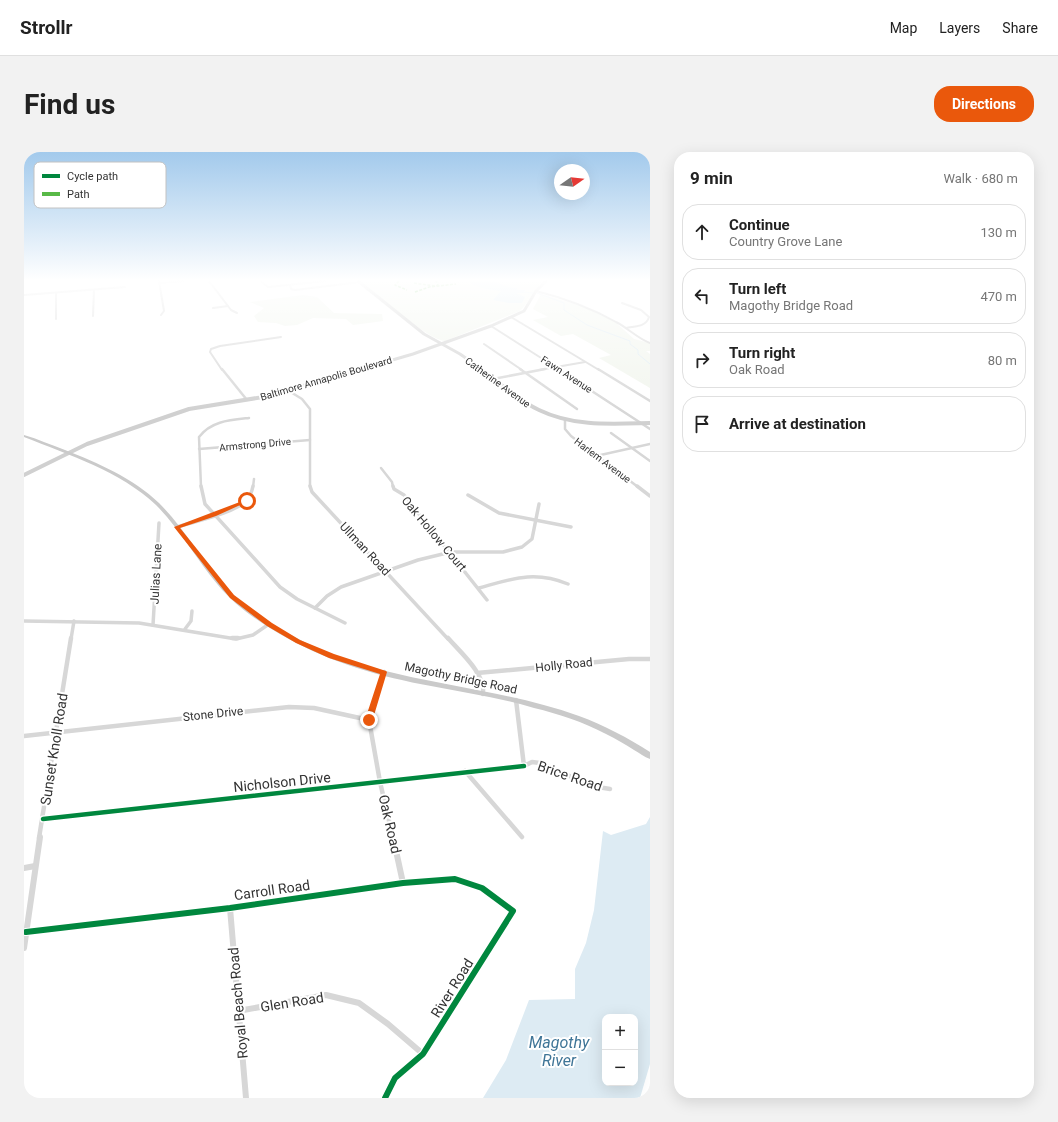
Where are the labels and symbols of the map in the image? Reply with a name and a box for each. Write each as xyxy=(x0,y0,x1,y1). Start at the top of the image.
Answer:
legend xyxy=(34,162,166,208)
north arrow xyxy=(554,164,590,200)
text: Cycle path xyxy=(67,170,118,183)
text: Path xyxy=(67,188,90,201)
street label: Baltimore Annapolis Boulevard xyxy=(259,354,393,403)
street label: Fawn Avenue xyxy=(539,354,594,395)
street label: Catherine Avenue xyxy=(463,355,532,410)
street label: Armstrong Drive xyxy=(219,436,291,453)
street label: Harlem Avenue xyxy=(572,436,633,485)
route start xyxy=(238,492,256,510)
street label: Oak Hollow Court xyxy=(399,494,469,574)
street label: Ullman Road xyxy=(337,519,393,579)
street label: Julias Lane xyxy=(147,543,165,605)
street label: Holly Road xyxy=(535,655,593,675)
street label: Magothy Bridge Road xyxy=(403,659,519,697)
street label: Sunset Knoll Road xyxy=(37,692,71,806)
street label: Stone Drive xyxy=(182,704,244,724)
route end xyxy=(360,711,378,729)
street label: Brice Road xyxy=(536,757,604,795)
street label: Nicholson Drive xyxy=(233,769,331,795)
street label: Oak Road xyxy=(375,793,405,855)
street label: Carroll Road xyxy=(233,877,311,903)
street label: Royal Beach Road xyxy=(225,947,251,1059)
street label: River Road xyxy=(428,956,476,1020)
street label: Glen Road xyxy=(259,989,325,1015)
water label: Magothy River xyxy=(529,1033,590,1070)

